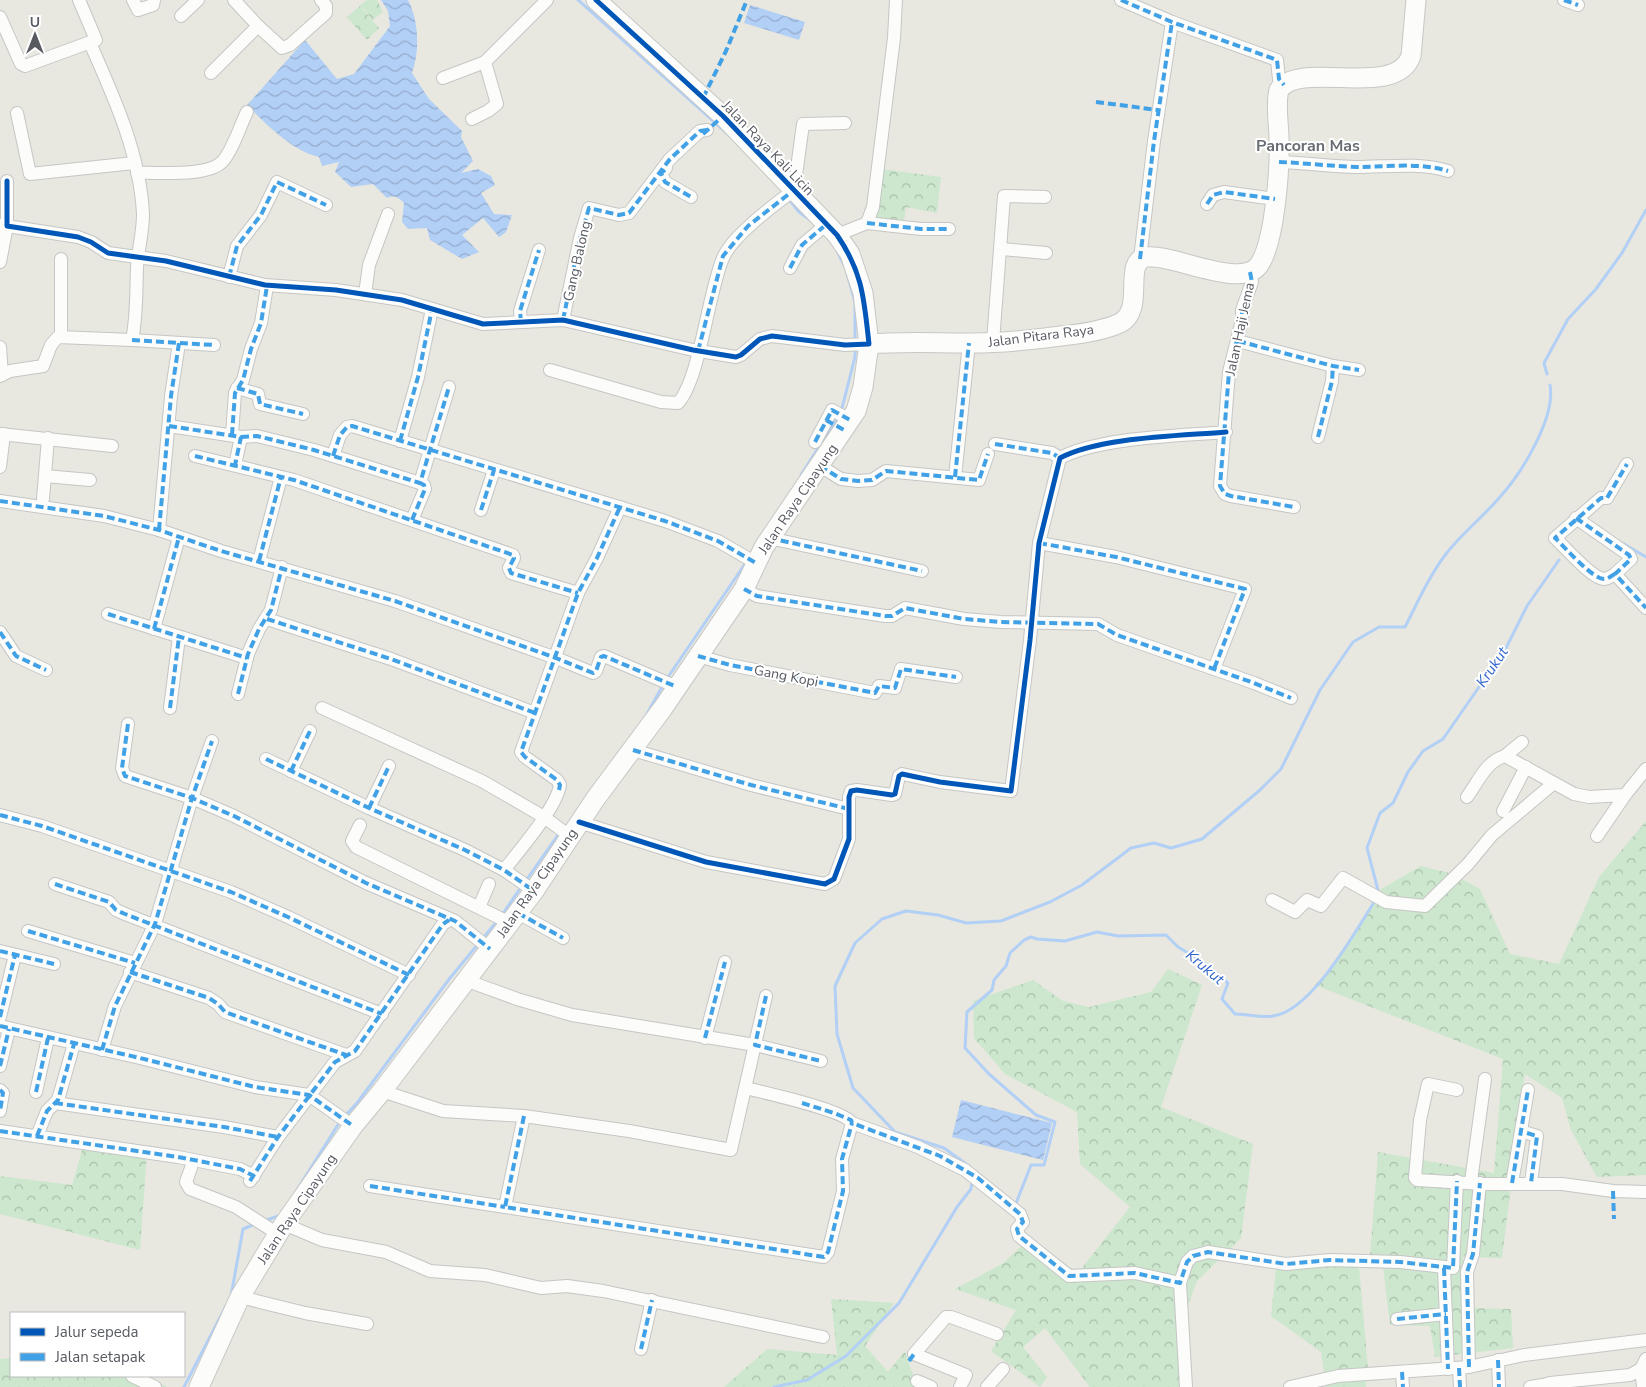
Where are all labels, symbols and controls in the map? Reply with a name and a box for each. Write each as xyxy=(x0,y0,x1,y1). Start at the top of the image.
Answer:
north arrow xyxy=(10,10,60,60)
text: U xyxy=(30,13,40,32)
street label: Jalan Raya Kali Licin xyxy=(717,96,818,200)
district label: Pancoran Mas xyxy=(1256,135,1360,157)
street label: Gang Balong xyxy=(558,219,596,303)
street label: Jalan Haji Jema xyxy=(1221,281,1259,378)
street label: Jalan Pitara Raya xyxy=(986,320,1095,352)
street label: Jalan Raya Cipayung xyxy=(753,440,842,559)
water label: Krukut xyxy=(1471,642,1513,691)
street label: Gang Kopi xyxy=(752,660,820,692)
street label: Jalan Raya Cipayung xyxy=(492,825,582,942)
water label: Krukut xyxy=(1182,945,1229,989)
street label: Jalan Raya Cipayung xyxy=(252,1150,341,1269)
legend xyxy=(10,1312,185,1377)
text: Jalur sepeda xyxy=(54,1322,139,1342)
text: Jalan setapak xyxy=(54,1347,146,1367)

